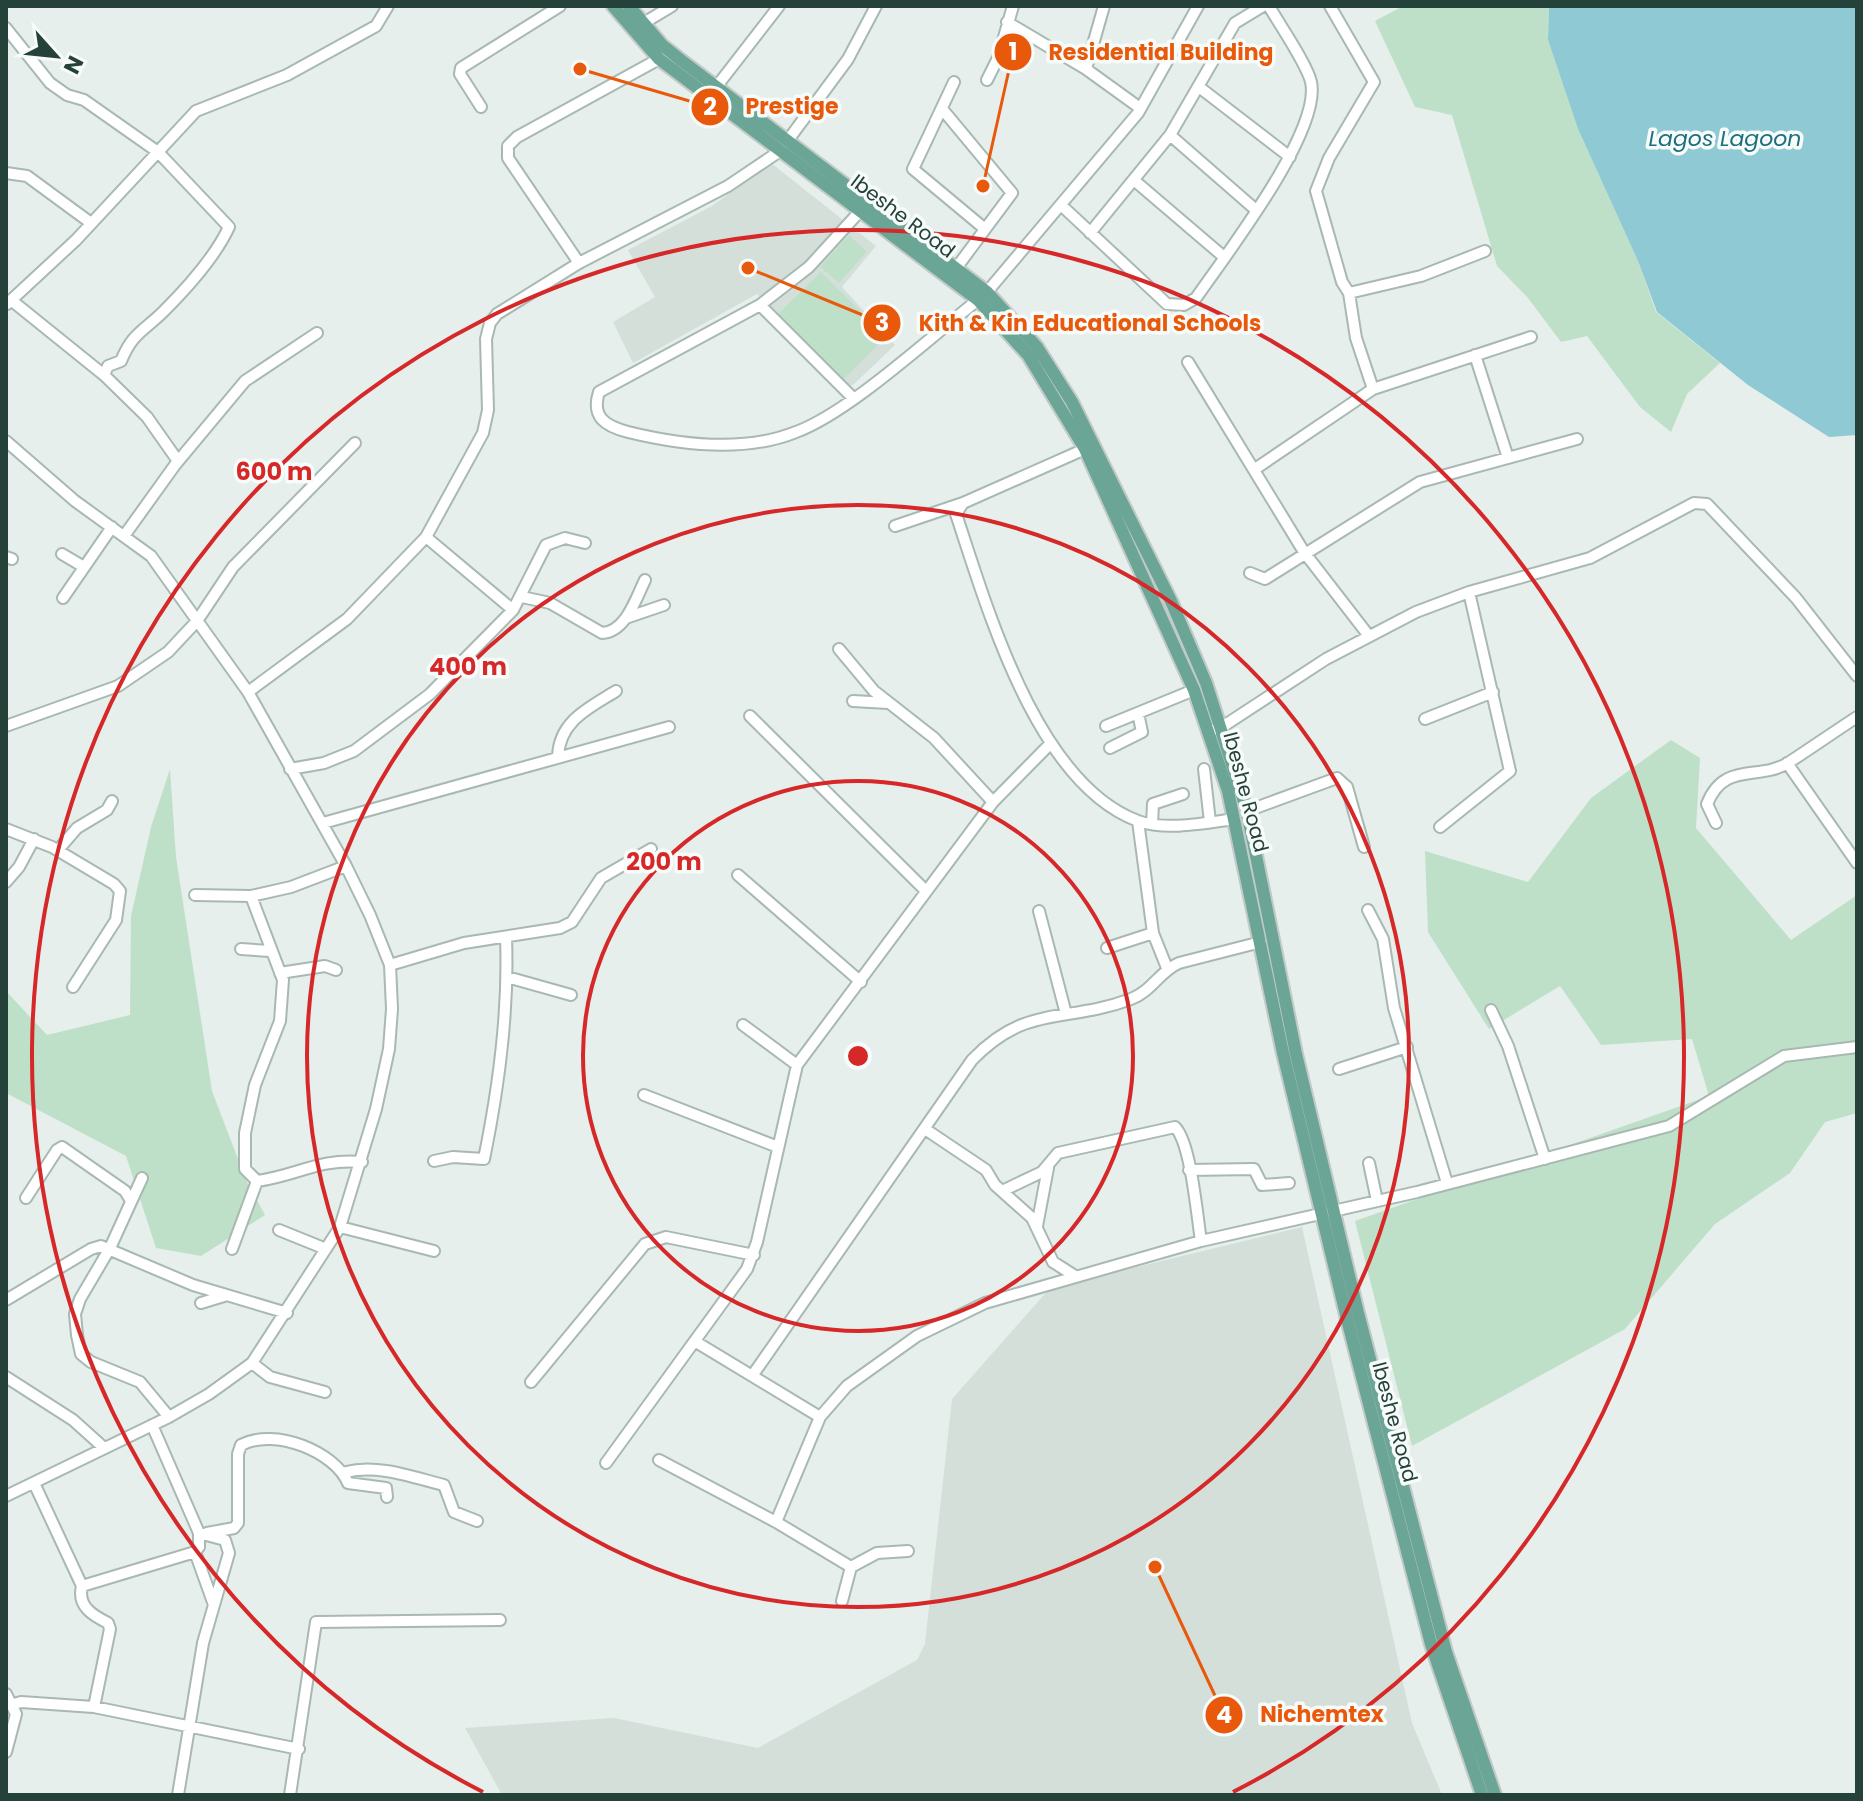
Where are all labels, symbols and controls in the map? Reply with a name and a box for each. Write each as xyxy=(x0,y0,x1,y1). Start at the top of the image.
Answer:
north arrow xyxy=(16,16,96,96)
callout: Residential Building xyxy=(993,29,1290,75)
text: 1 xyxy=(1008,35,1018,68)
text: Residential Building xyxy=(1049,37,1274,68)
text: N xyxy=(56,50,91,79)
callout: Prestige xyxy=(690,84,855,130)
text: 2 xyxy=(703,90,717,123)
text: Prestige xyxy=(746,91,838,122)
water label: Lagos Lagoon xyxy=(1649,123,1801,154)
street label: Ibeshe Road xyxy=(845,168,961,264)
callout: Kith & Kin Educational Schools xyxy=(862,300,1277,346)
text: 3 xyxy=(875,306,889,339)
text: Kith & Kin Educational Schools xyxy=(919,308,1261,339)
text: 600 m xyxy=(235,455,313,488)
text: 400 m xyxy=(429,650,507,683)
street label: Ibeshe Road xyxy=(1216,729,1276,855)
text: 200 m xyxy=(626,845,702,878)
centre of rings xyxy=(844,1042,872,1070)
street label: Ibeshe Road xyxy=(1365,1359,1425,1485)
callout: Nichemtex xyxy=(1204,1692,1400,1738)
text: 4 xyxy=(1216,1698,1232,1731)
text: Nichemtex xyxy=(1260,1699,1384,1730)

